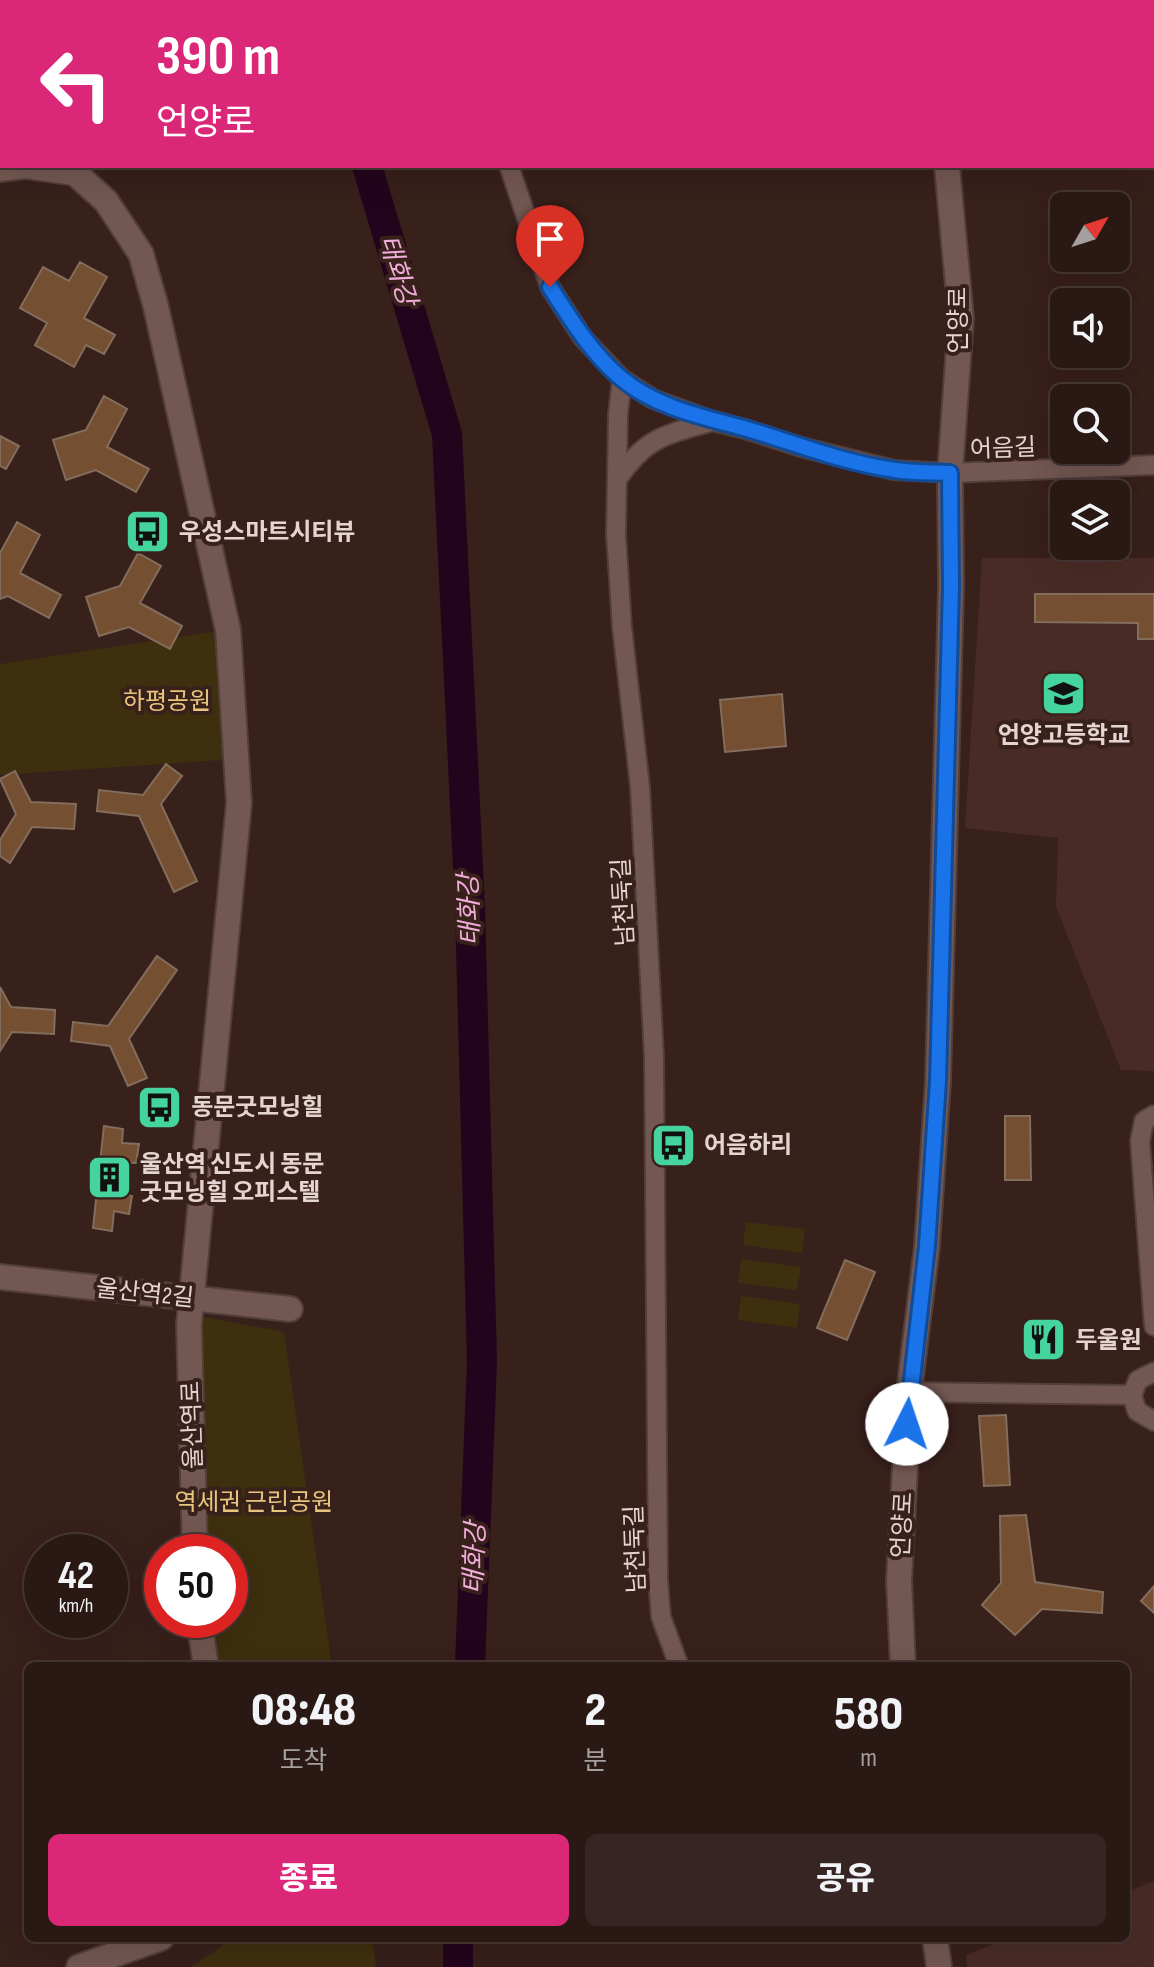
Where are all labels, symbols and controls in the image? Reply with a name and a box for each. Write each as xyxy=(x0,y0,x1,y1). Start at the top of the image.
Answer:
text: 390 m xyxy=(156,24,280,91)
icon: left xyxy=(24,32,128,136)
text: 언양로 xyxy=(156,102,255,145)
north arrow xyxy=(1050,192,1130,272)
map controls xyxy=(1050,192,1130,560)
pin xyxy=(516,205,584,287)
icon: arrive xyxy=(528,217,572,261)
water label: 태화강 xyxy=(371,232,423,312)
street label: 언양로 xyxy=(944,287,973,353)
button: sound xyxy=(1050,288,1130,368)
button: search xyxy=(1050,384,1130,464)
street label: 어음길 xyxy=(969,433,1037,464)
button: layers xyxy=(1050,480,1130,560)
bus stop icon: 우성스마트시티뷰 xyxy=(124,508,172,556)
place label: 우성스마트시티뷰 xyxy=(179,518,356,547)
school or university icon: 언양고등학교 xyxy=(1040,669,1088,717)
park label: 하평공원 xyxy=(123,687,211,716)
place label: 언양고등학교 xyxy=(998,721,1130,750)
street label: 남천둑길 xyxy=(607,857,640,947)
water label: 태화강 xyxy=(454,870,487,946)
bus stop icon: 동문굿모닝힐 xyxy=(136,1083,184,1131)
place label: 동문굿모닝힐 xyxy=(191,1093,323,1122)
bus stop icon: 어음하리 xyxy=(649,1121,697,1169)
place label: 어음하리 xyxy=(704,1131,792,1160)
place label: 울산역 신도시 동문 굿모닝힐 오피스텔 xyxy=(140,1150,324,1207)
building icon: 울산역 신도시 동문 굿모닝힐 오피스텔 xyxy=(85,1154,133,1202)
street label: 울산역2길 xyxy=(95,1274,195,1313)
restaurant icon: 두울원 xyxy=(1020,1316,1068,1364)
place label: 두울원 xyxy=(1075,1326,1141,1355)
street label: 울산역로 xyxy=(176,1380,209,1470)
position arrow xyxy=(865,1382,949,1466)
park label: 역세권 근린공원 xyxy=(175,1488,333,1517)
street label: 언양로 xyxy=(886,1491,919,1559)
street label: 남천둑길 xyxy=(619,1504,652,1594)
water label: 태화강 xyxy=(459,1519,492,1594)
speed limit sign: 50 xyxy=(144,1534,248,1638)
text: 42 xyxy=(58,1552,94,1600)
text: km/h xyxy=(59,1594,93,1618)
text: 08:48 xyxy=(251,1682,356,1739)
text: 2 xyxy=(584,1682,606,1739)
text: 580 xyxy=(834,1686,903,1743)
text: m xyxy=(860,1743,877,1774)
text: 도착 xyxy=(280,1746,328,1777)
text: 분 xyxy=(583,1746,607,1777)
button: 종료 xyxy=(48,1834,569,1926)
button: 공유 xyxy=(585,1834,1106,1926)

